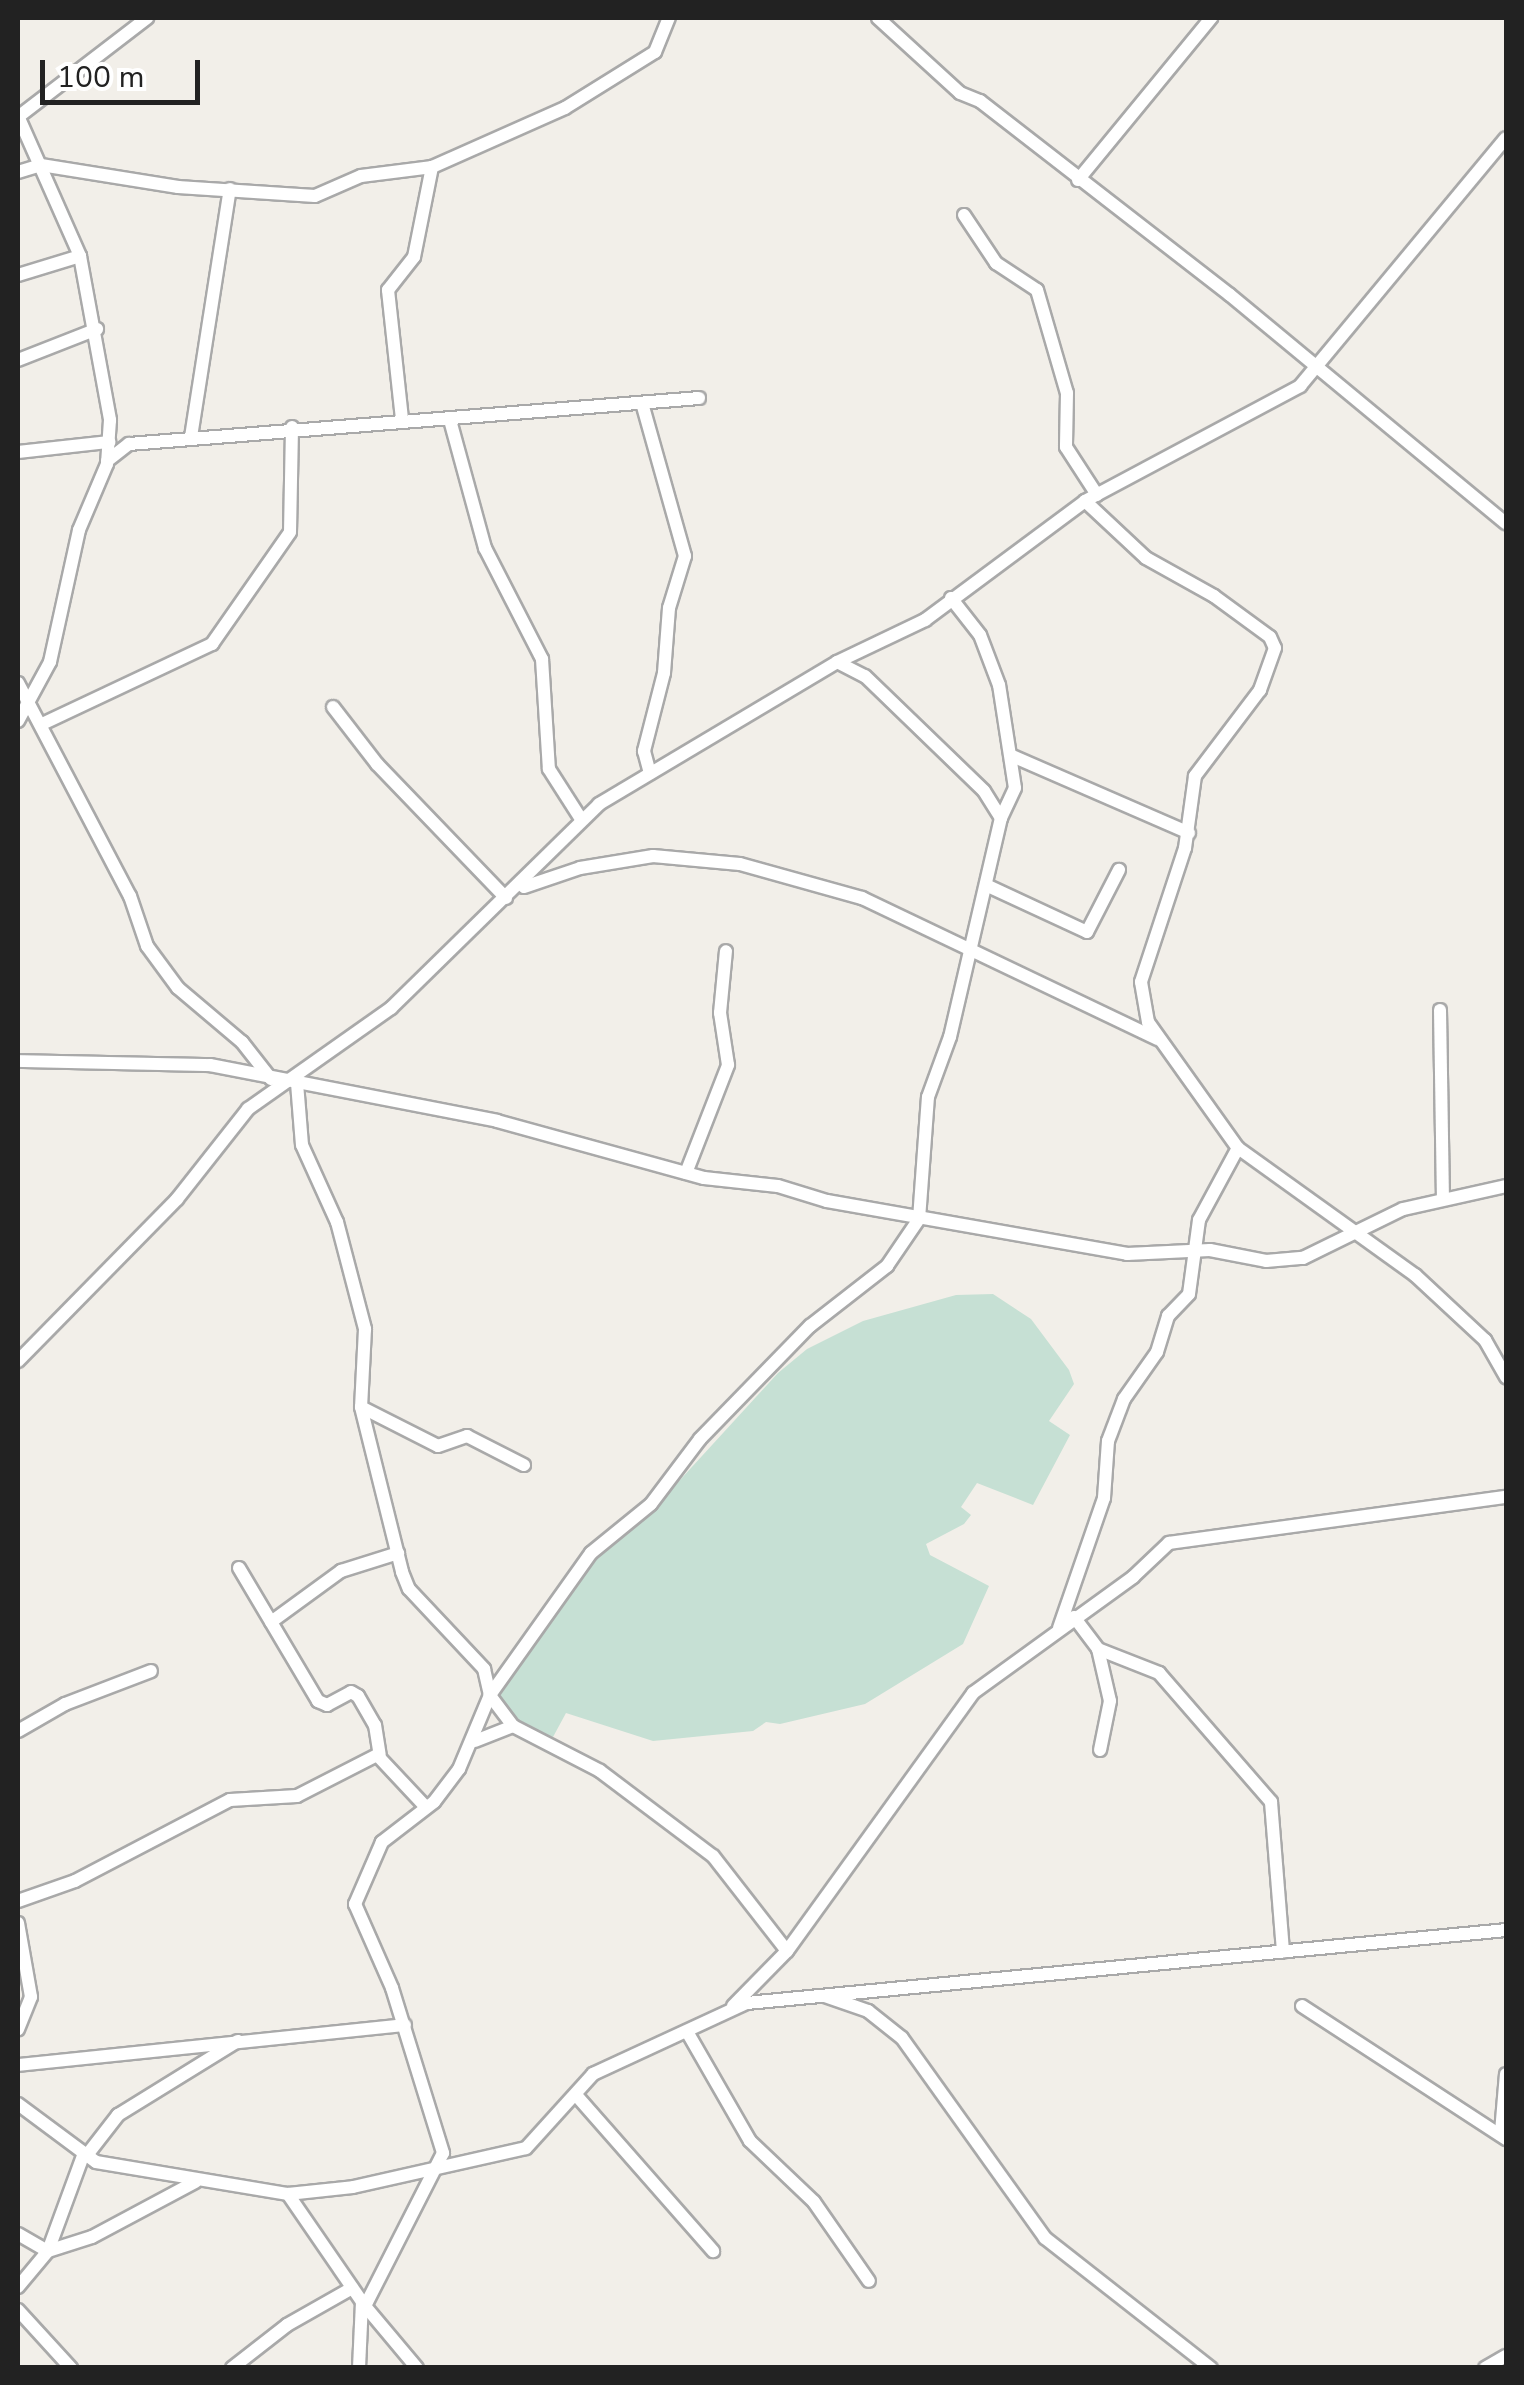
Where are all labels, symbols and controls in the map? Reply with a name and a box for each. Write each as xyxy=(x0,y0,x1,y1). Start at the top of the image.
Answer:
scale bar xyxy=(45,40,205,102)
text: 100 m xyxy=(57,57,144,98)

